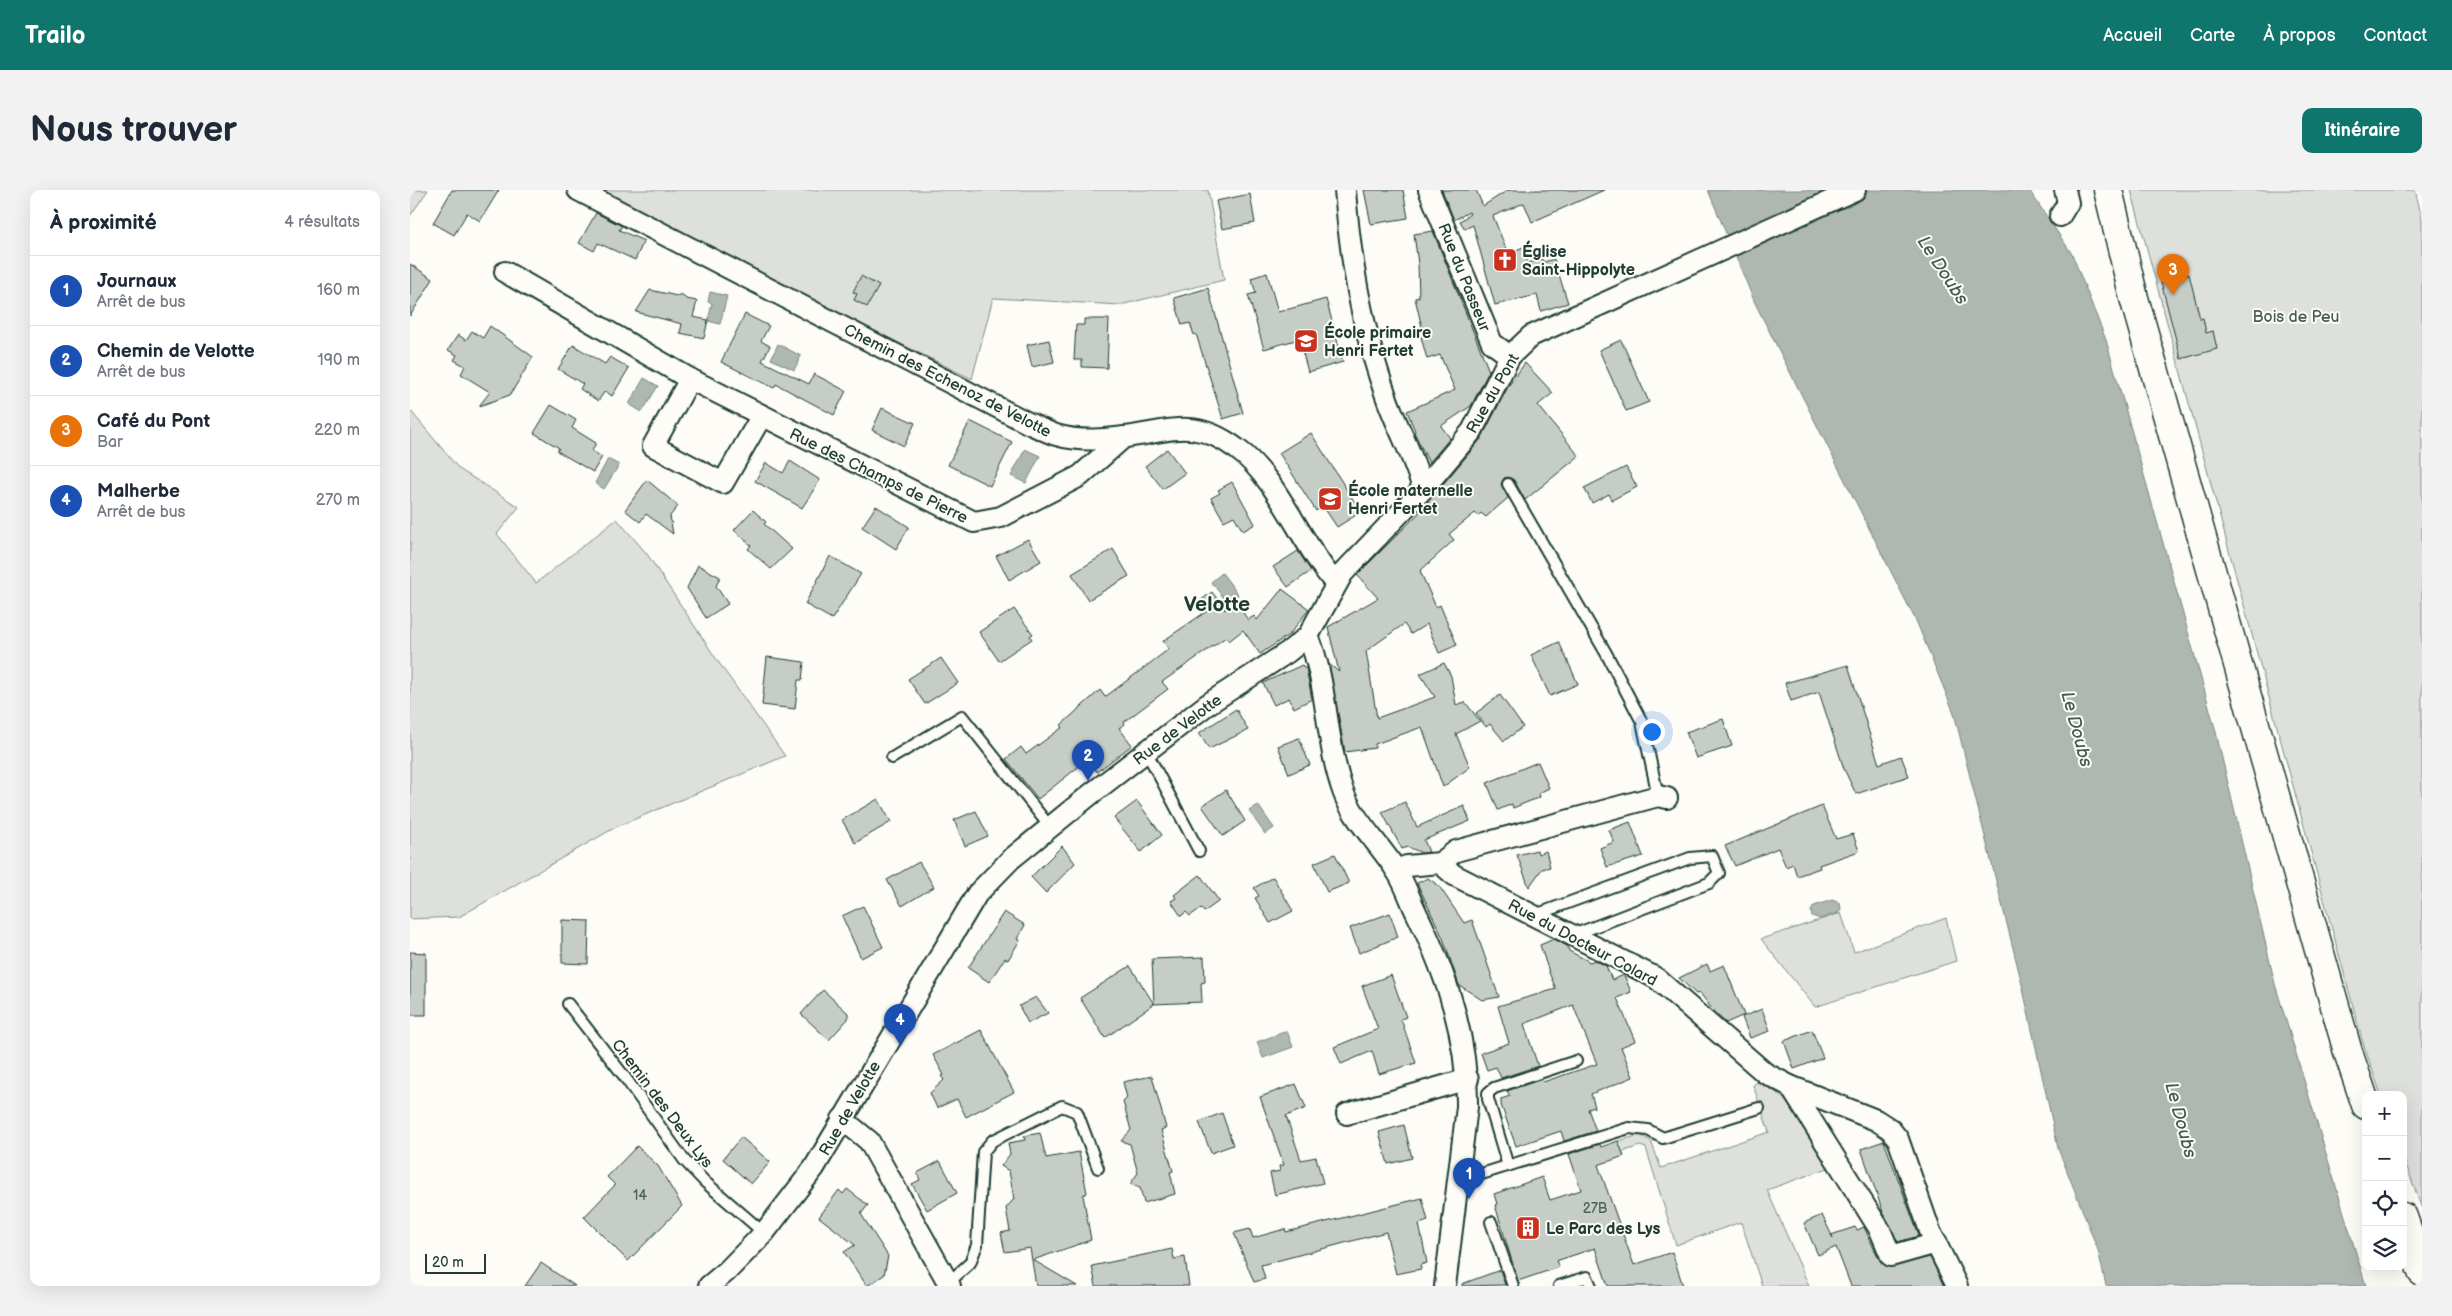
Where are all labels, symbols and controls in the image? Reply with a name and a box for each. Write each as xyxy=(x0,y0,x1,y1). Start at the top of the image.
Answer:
text: Trailo xyxy=(25,21,85,50)
text: Accueil xyxy=(2103,25,2162,46)
text: Carte xyxy=(2190,25,2235,46)
text: À propos xyxy=(2263,25,2336,46)
text: Contact xyxy=(2364,25,2427,46)
button: Itinéraire xyxy=(2302,108,2422,153)
text: Nous trouver xyxy=(30,109,237,152)
text: À proximité xyxy=(50,210,157,235)
text: 4 résultats xyxy=(284,213,360,232)
street label: Rue du Passeur xyxy=(1433,221,1494,335)
water label: Le Doubs xyxy=(1913,232,1972,308)
place label: Église Saint-Hippolyte xyxy=(1522,240,1635,280)
church icon: Église Saint-Hippolyte xyxy=(1492,247,1518,273)
pin: 3 xyxy=(2157,254,2189,295)
text: Journaux xyxy=(97,270,176,293)
text: 1 xyxy=(63,281,69,300)
text: 160 m xyxy=(317,281,360,300)
text: Arrêt de bus xyxy=(97,293,186,312)
park label: Bois de Peu xyxy=(2253,308,2339,327)
street label: Chemin des Echenoz de Velotte xyxy=(840,321,1055,442)
place label: École primaire Henri Fertet xyxy=(1324,321,1431,361)
school or university icon: École primaire Henri Fertet xyxy=(1293,328,1319,354)
text: Chemin de Velotte xyxy=(97,340,255,363)
street label: Rue du Pont xyxy=(1463,350,1524,437)
text: 2 xyxy=(61,351,71,370)
text: 190 m xyxy=(318,351,360,370)
text: Arrêt de bus xyxy=(97,363,186,382)
text: Café du Pont xyxy=(97,410,210,433)
text: 3 xyxy=(61,421,71,440)
text: 220 m xyxy=(314,421,360,440)
street label: Rue des Champs de Pierre xyxy=(786,425,971,528)
text: Bar xyxy=(97,433,123,452)
place label: École maternelle Henri Fertet xyxy=(1348,479,1473,519)
text: Malherbe xyxy=(97,480,180,503)
school or university icon: École maternelle Henri Fertet xyxy=(1317,486,1343,512)
text: 4 xyxy=(61,491,71,510)
text: 270 m xyxy=(316,491,360,510)
text: Arrêt de bus xyxy=(97,503,186,522)
district label: Velotte xyxy=(1184,592,1250,617)
water label: Le Doubs xyxy=(2056,689,2097,769)
street label: Rue de Velotte xyxy=(1130,690,1226,770)
your location xyxy=(1639,719,1665,745)
pin: 2 xyxy=(1072,740,1104,781)
street label: Rue du Docteur Colard xyxy=(1505,896,1660,991)
pin: 4 xyxy=(884,1004,916,1045)
street label: Chemin des Deux Lys xyxy=(607,1036,716,1172)
street label: Rue de Velotte xyxy=(816,1058,885,1159)
water label: Le Doubs xyxy=(2160,1080,2201,1160)
map controls xyxy=(2362,1091,2407,1271)
button: + xyxy=(2362,1091,2407,1136)
button: − xyxy=(2362,1136,2407,1181)
pin: 1 xyxy=(1453,1158,1485,1199)
button: locate xyxy=(2362,1181,2407,1226)
house number: 14 xyxy=(633,1187,647,1204)
house number: 27B xyxy=(1583,1200,1608,1217)
building icon: Le Parc des Lys xyxy=(1515,1215,1541,1241)
place label: Le Parc des Lys xyxy=(1546,1220,1661,1239)
button: layers xyxy=(2362,1226,2407,1271)
scale bar xyxy=(425,1251,486,1274)
text: 20 m xyxy=(432,1254,464,1271)

